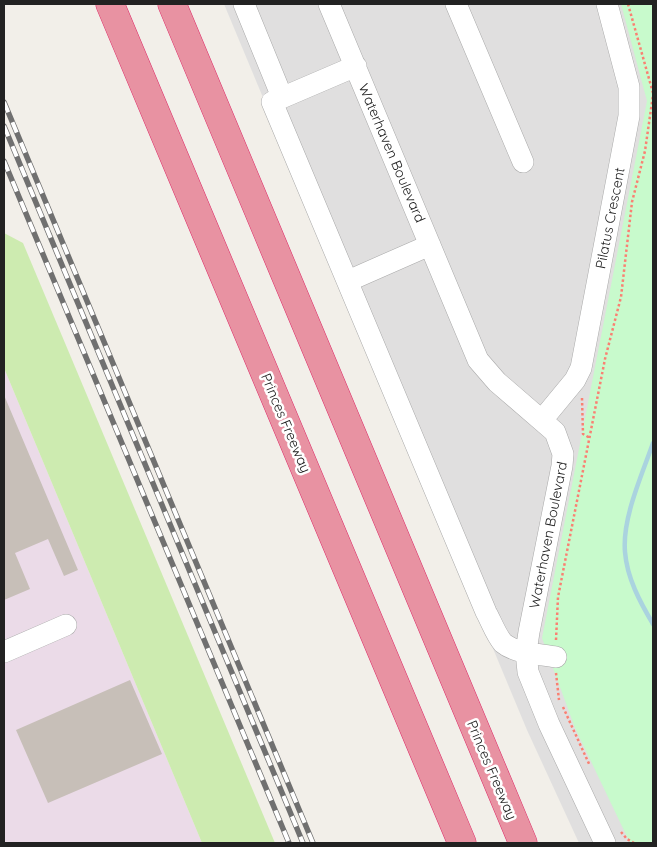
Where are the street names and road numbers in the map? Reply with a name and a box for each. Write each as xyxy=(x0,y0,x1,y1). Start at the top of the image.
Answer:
street label: Waterhaven Boulevard xyxy=(355,81,429,225)
street label: Pilatus Crescent xyxy=(591,166,629,270)
street label: Princes Freeway xyxy=(257,371,315,475)
street label: Waterhaven Boulevard xyxy=(525,460,571,610)
street label: Princes Freeway xyxy=(463,718,521,822)

